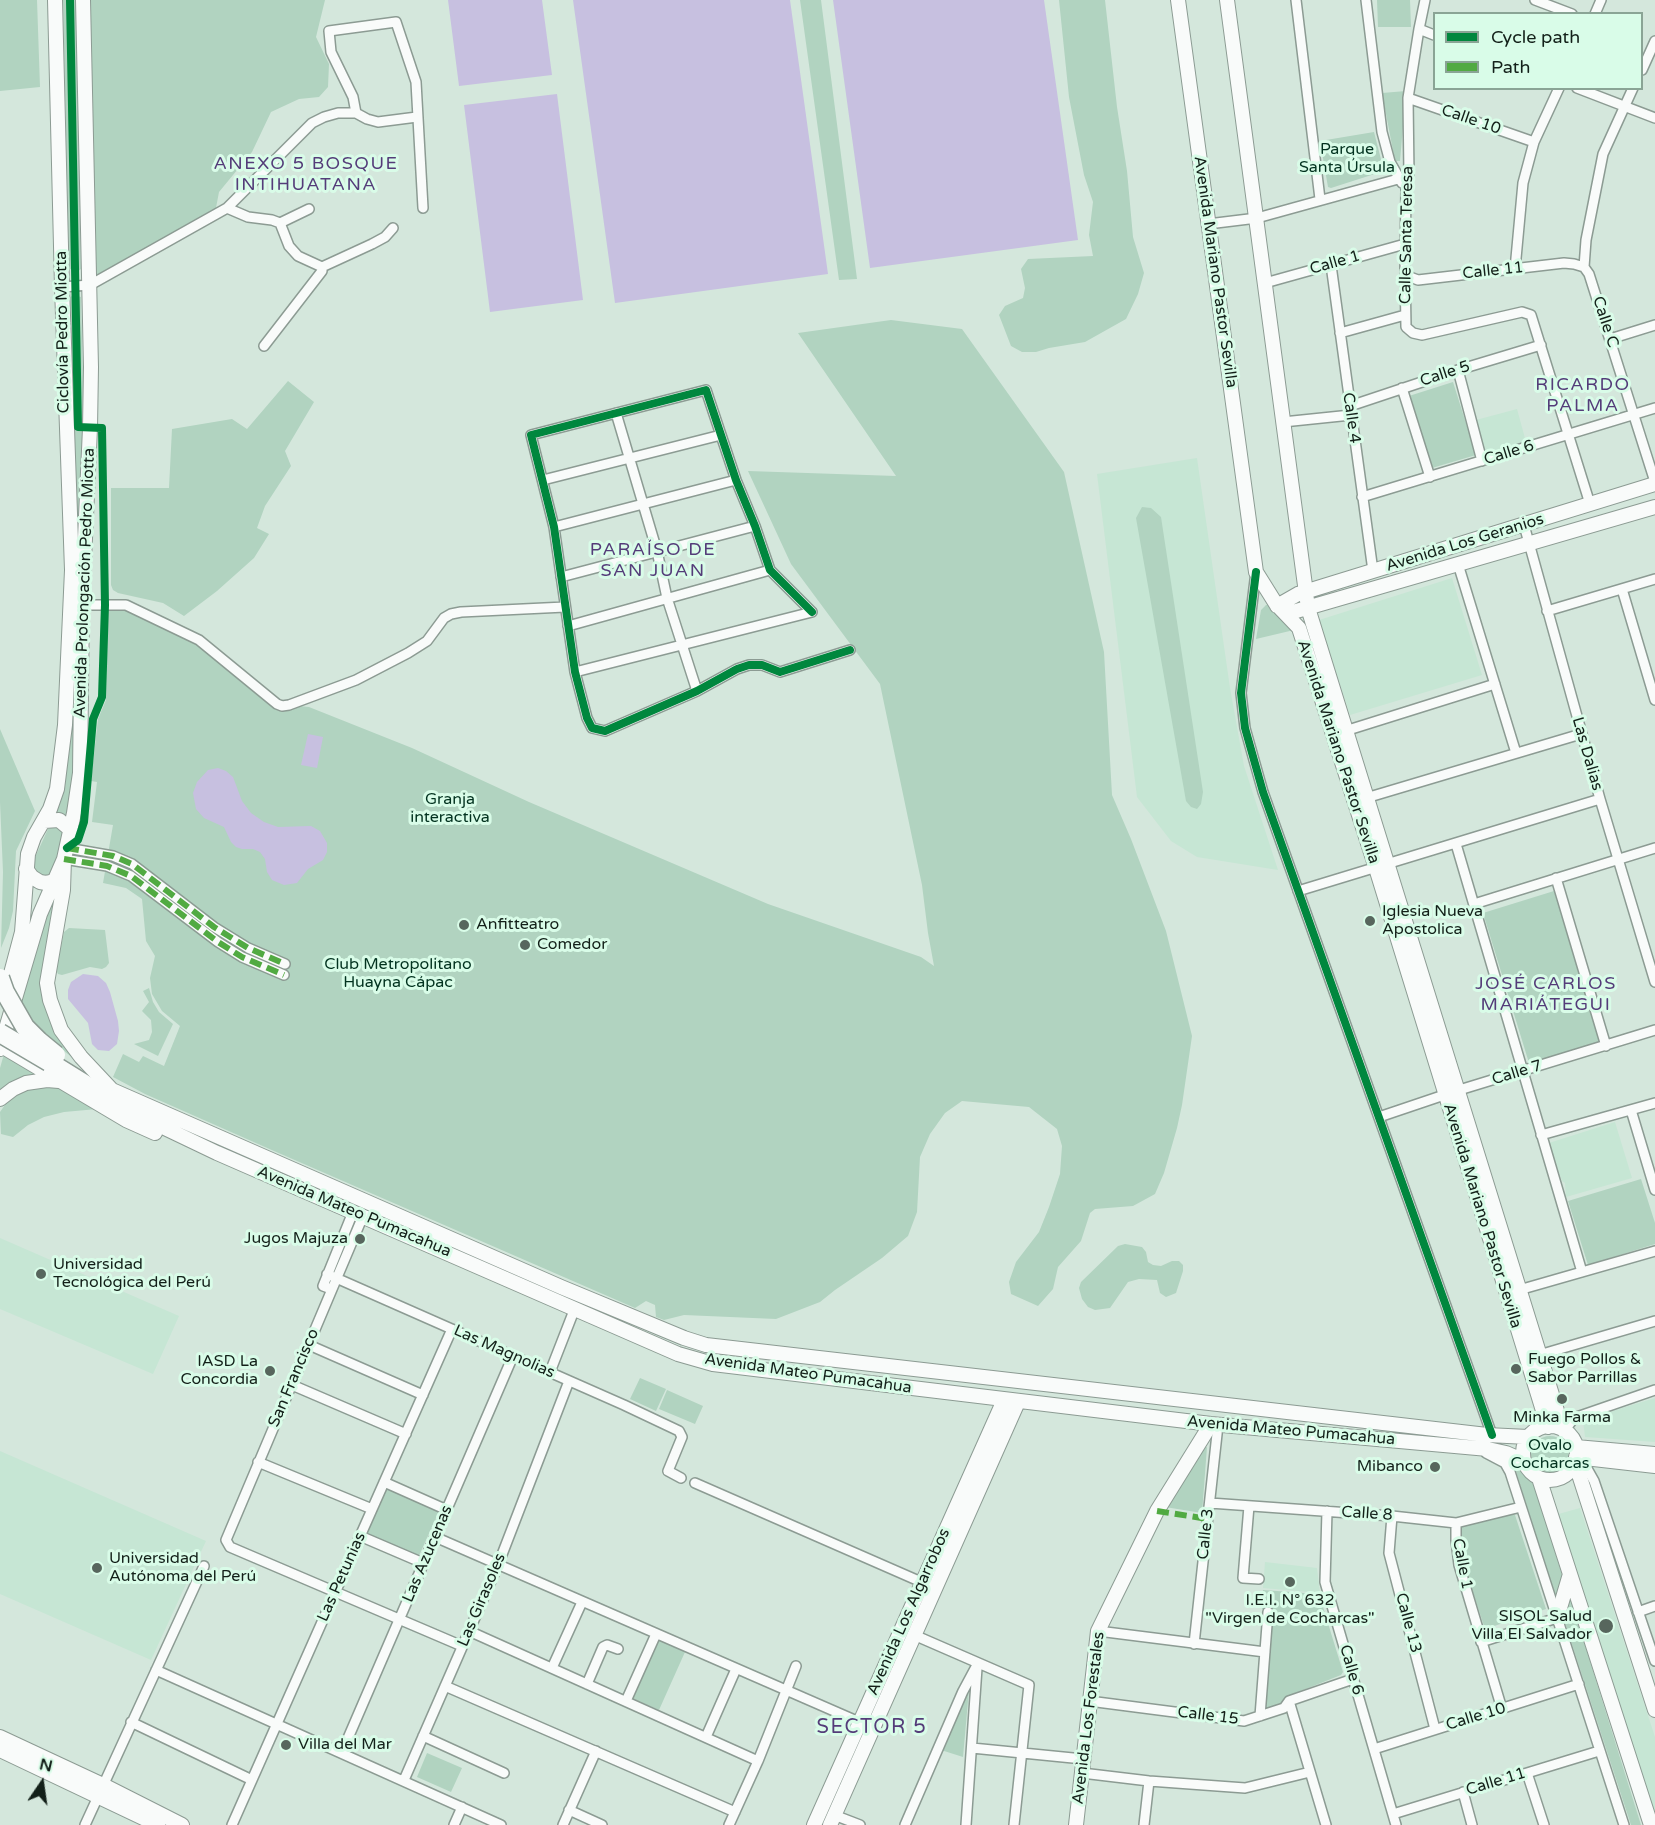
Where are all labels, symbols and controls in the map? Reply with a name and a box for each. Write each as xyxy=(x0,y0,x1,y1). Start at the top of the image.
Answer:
legend xyxy=(1433,12,1643,90)
text: Cycle path xyxy=(1491,26,1580,48)
text: Path xyxy=(1491,56,1530,78)
street label: Calle 10 xyxy=(1439,101,1503,139)
park label: Parque Santa Úrsula xyxy=(1299,140,1395,178)
district label: ANEXO 5 BOSQUE INTIHUATANA xyxy=(213,153,399,195)
street label: Avenida Mariano Pastor Sevilla xyxy=(1189,155,1241,389)
street label: Calle Santa Teresa xyxy=(1396,166,1418,304)
street label: Calle 1 xyxy=(1308,247,1362,279)
street label: Ciclovía Pedro Miotta xyxy=(52,251,74,413)
street label: Calle 11 xyxy=(1461,258,1525,284)
street label: Calle C xyxy=(1588,294,1622,350)
street label: Calle 5 xyxy=(1418,357,1472,391)
district label: RICARDO PALMA xyxy=(1535,374,1631,416)
street label: Calle 4 xyxy=(1338,391,1364,445)
street label: Calle 6 xyxy=(1482,436,1536,470)
street label: Avenida Prolongación Pedro Miotta xyxy=(71,448,99,718)
street label: Avenida Los Geranios xyxy=(1384,510,1546,576)
district label: PARAÍSO DE SAN JUAN xyxy=(590,539,716,582)
street label: Avenida Mariano Pastor Sevilla xyxy=(1293,638,1383,866)
street label: Las Dalias xyxy=(1567,715,1607,793)
park label: Granja interactiva xyxy=(410,790,490,828)
place label: Iglesia Nueva Apostolica xyxy=(1382,902,1483,940)
marker: Iglesia Nueva Apostolica xyxy=(1363,914,1377,928)
place label: Anfitteatro xyxy=(476,915,559,935)
marker: Anfitteatro xyxy=(457,918,471,932)
place label: Comedor xyxy=(537,935,607,955)
marker: Comedor xyxy=(518,938,532,952)
park label: Club Metropolitano Huayna Cápac xyxy=(324,955,472,993)
district label: JOSÉ CARLOS MARIÁTEGUI xyxy=(1475,973,1617,1016)
street label: Calle 7 xyxy=(1490,1056,1544,1090)
street label: Avenida Mariano Pastor Sevilla xyxy=(1439,1101,1525,1331)
street label: Avenida Mateo Pumacahua xyxy=(254,1162,454,1262)
place label: Jugos Majuza xyxy=(244,1229,348,1249)
marker: Jugos Majuza xyxy=(353,1232,367,1246)
place label: Universidad Tecnológica del Perú xyxy=(53,1255,211,1293)
marker: Universidad Tecnológica del Perú xyxy=(34,1267,48,1281)
street label: Las Magnolias xyxy=(450,1321,558,1383)
street label: San Francisco xyxy=(265,1326,323,1430)
street label: Avenida Mateo Pumacahua xyxy=(703,1350,913,1398)
place label: Fuego Pollos & Sabor Parrillas xyxy=(1528,1350,1641,1388)
place label: IASD La Concordia xyxy=(181,1352,258,1390)
marker: Fuego Pollos & Sabor Parrillas xyxy=(1509,1362,1523,1376)
marker: IASD La Concordia xyxy=(263,1364,277,1378)
marker: Minka Farma xyxy=(1555,1392,1569,1406)
place label: Minka Farma xyxy=(1513,1408,1611,1428)
street label: Avenida Mateo Pumacahua xyxy=(1186,1412,1396,1450)
park label: Ovalo Cocharcas xyxy=(1511,1436,1589,1474)
place label: Mibanco xyxy=(1357,1457,1423,1477)
marker: Mibanco xyxy=(1428,1460,1442,1474)
street label: Las Azucenas xyxy=(399,1503,457,1605)
street label: Calle 8 xyxy=(1341,1503,1393,1525)
street label: Calle 3 xyxy=(1194,1507,1218,1561)
street label: Avenida Los Algarrobos xyxy=(863,1526,955,1698)
street label: Las Petunias xyxy=(314,1529,370,1625)
street label: Calle 1 xyxy=(1448,1537,1476,1591)
place label: Universidad Autónoma del Perú xyxy=(109,1549,256,1587)
street label: Las Girasoles xyxy=(454,1551,510,1649)
marker: Universidad Autónoma del Perú xyxy=(90,1561,104,1575)
marker: I.E.I. N° 632 "Virgen de Cocharcas" xyxy=(1283,1575,1297,1589)
place label: I.E.I. N° 632 "Virgen de Cocharcas" xyxy=(1205,1591,1375,1629)
street label: Calle 13 xyxy=(1391,1591,1425,1655)
place label: SISOL Salud Villa El Salvador xyxy=(1471,1607,1592,1645)
marker: SISOL Salud Villa El Salvador xyxy=(1597,1617,1615,1635)
street label: Avenida Los Forestales xyxy=(1069,1631,1109,1805)
street label: Calle 6 xyxy=(1335,1643,1367,1697)
street label: Calle 10 xyxy=(1444,1699,1508,1735)
street label: Calle 15 xyxy=(1176,1703,1240,1729)
district label: SECTOR 5 xyxy=(817,1716,927,1740)
place label: Villa del Mar xyxy=(298,1735,392,1755)
marker: Villa del Mar xyxy=(279,1738,293,1752)
north arrow xyxy=(12,1753,72,1813)
text: N xyxy=(38,1754,55,1777)
street label: Calle 11 xyxy=(1464,1764,1528,1800)

